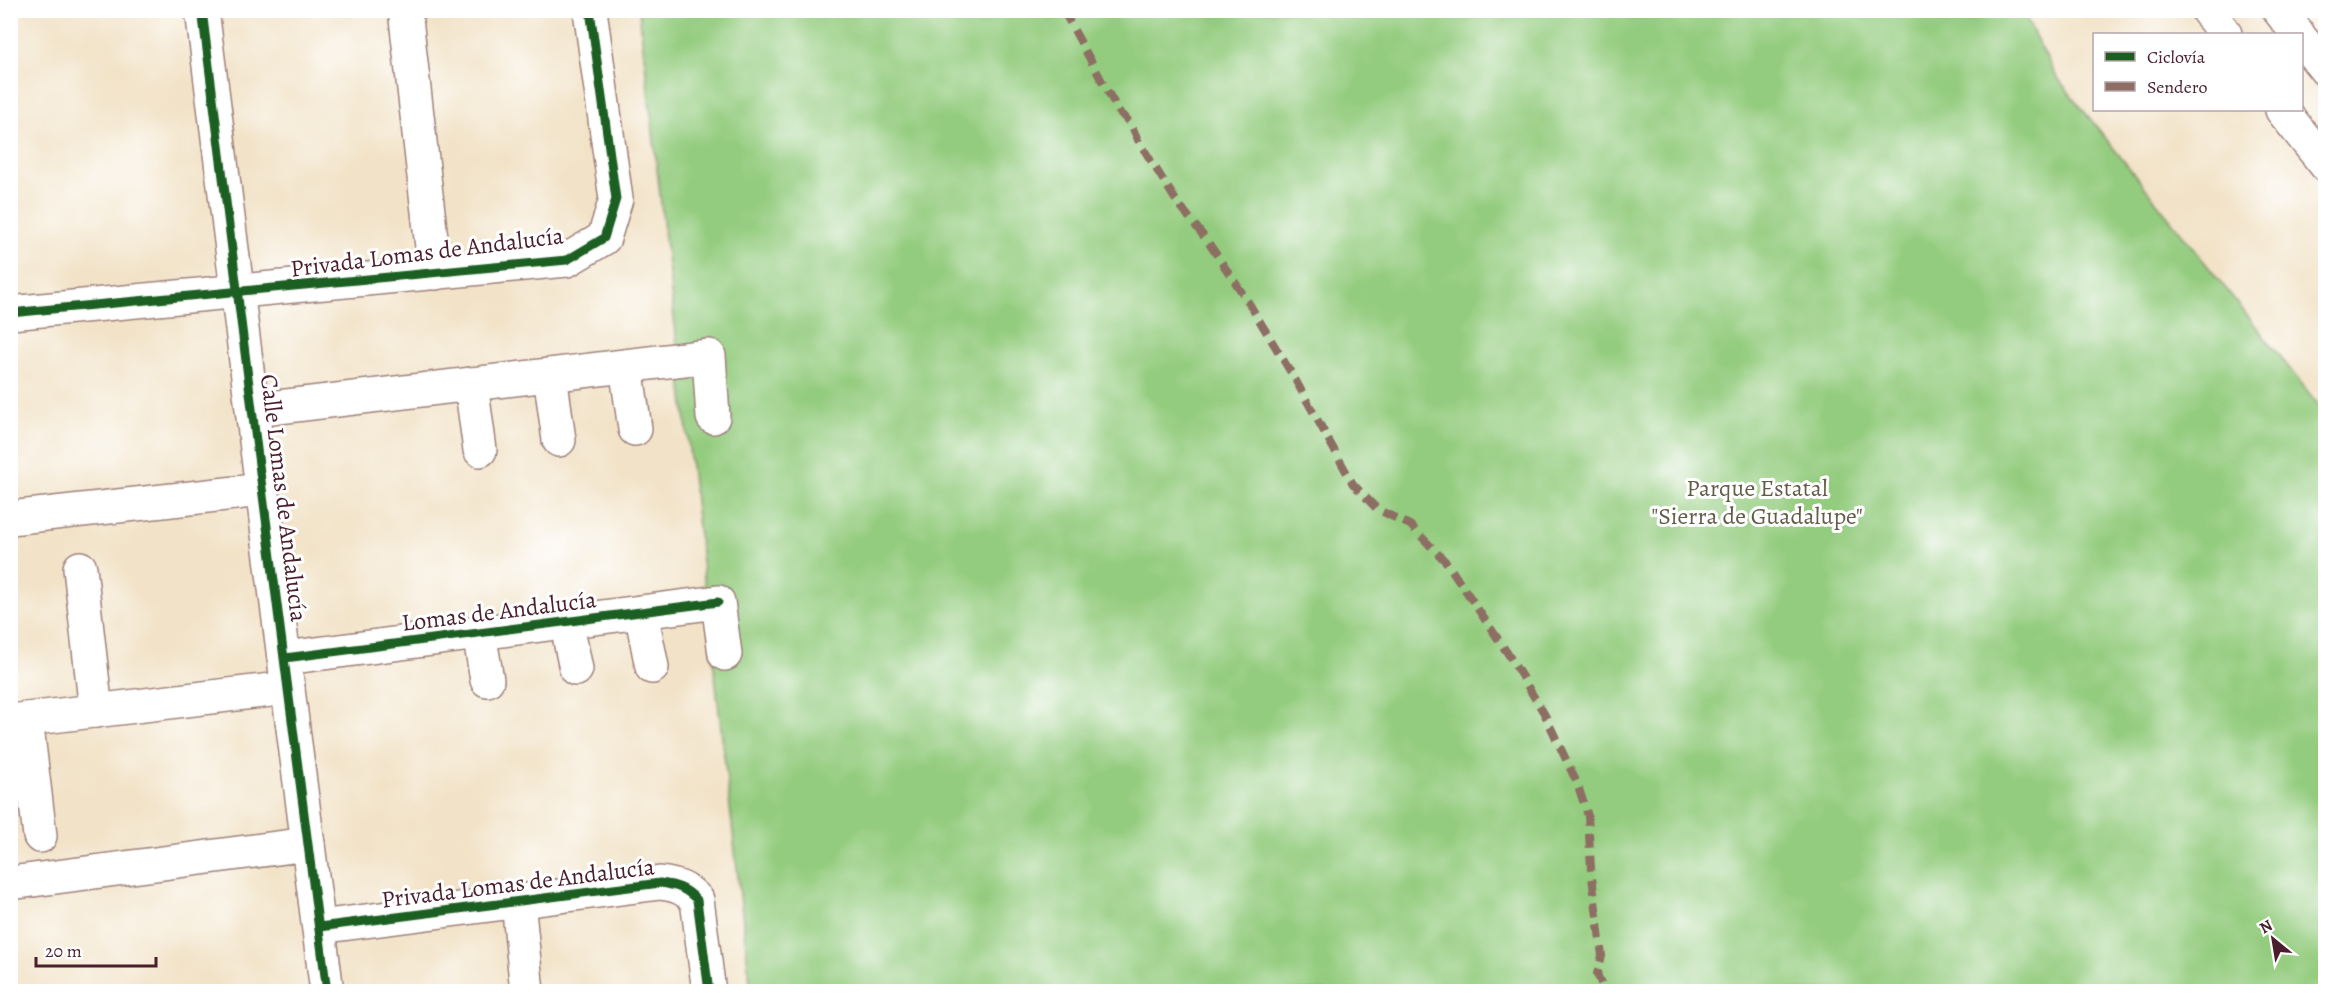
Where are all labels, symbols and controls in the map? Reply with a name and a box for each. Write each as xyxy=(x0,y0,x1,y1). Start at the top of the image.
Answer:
legend xyxy=(2093,33,2303,111)
text: Ciclovía xyxy=(2147,45,2206,69)
text: Sendero xyxy=(2147,75,2208,99)
street label: Privada Lomas de Andalucía xyxy=(289,219,566,285)
street label: Calle Lomas de Andalucía xyxy=(253,372,315,624)
park label: Parque Estatal "Sierra de Guadalupe" xyxy=(1651,472,1863,532)
street label: Lomas de Andalucía xyxy=(400,583,599,639)
street label: Privada Lomas de Andalucía xyxy=(380,850,657,916)
north arrow xyxy=(2243,909,2303,969)
text: N xyxy=(2255,914,2277,939)
scale bar xyxy=(36,930,156,968)
text: 20 m xyxy=(45,939,82,963)

